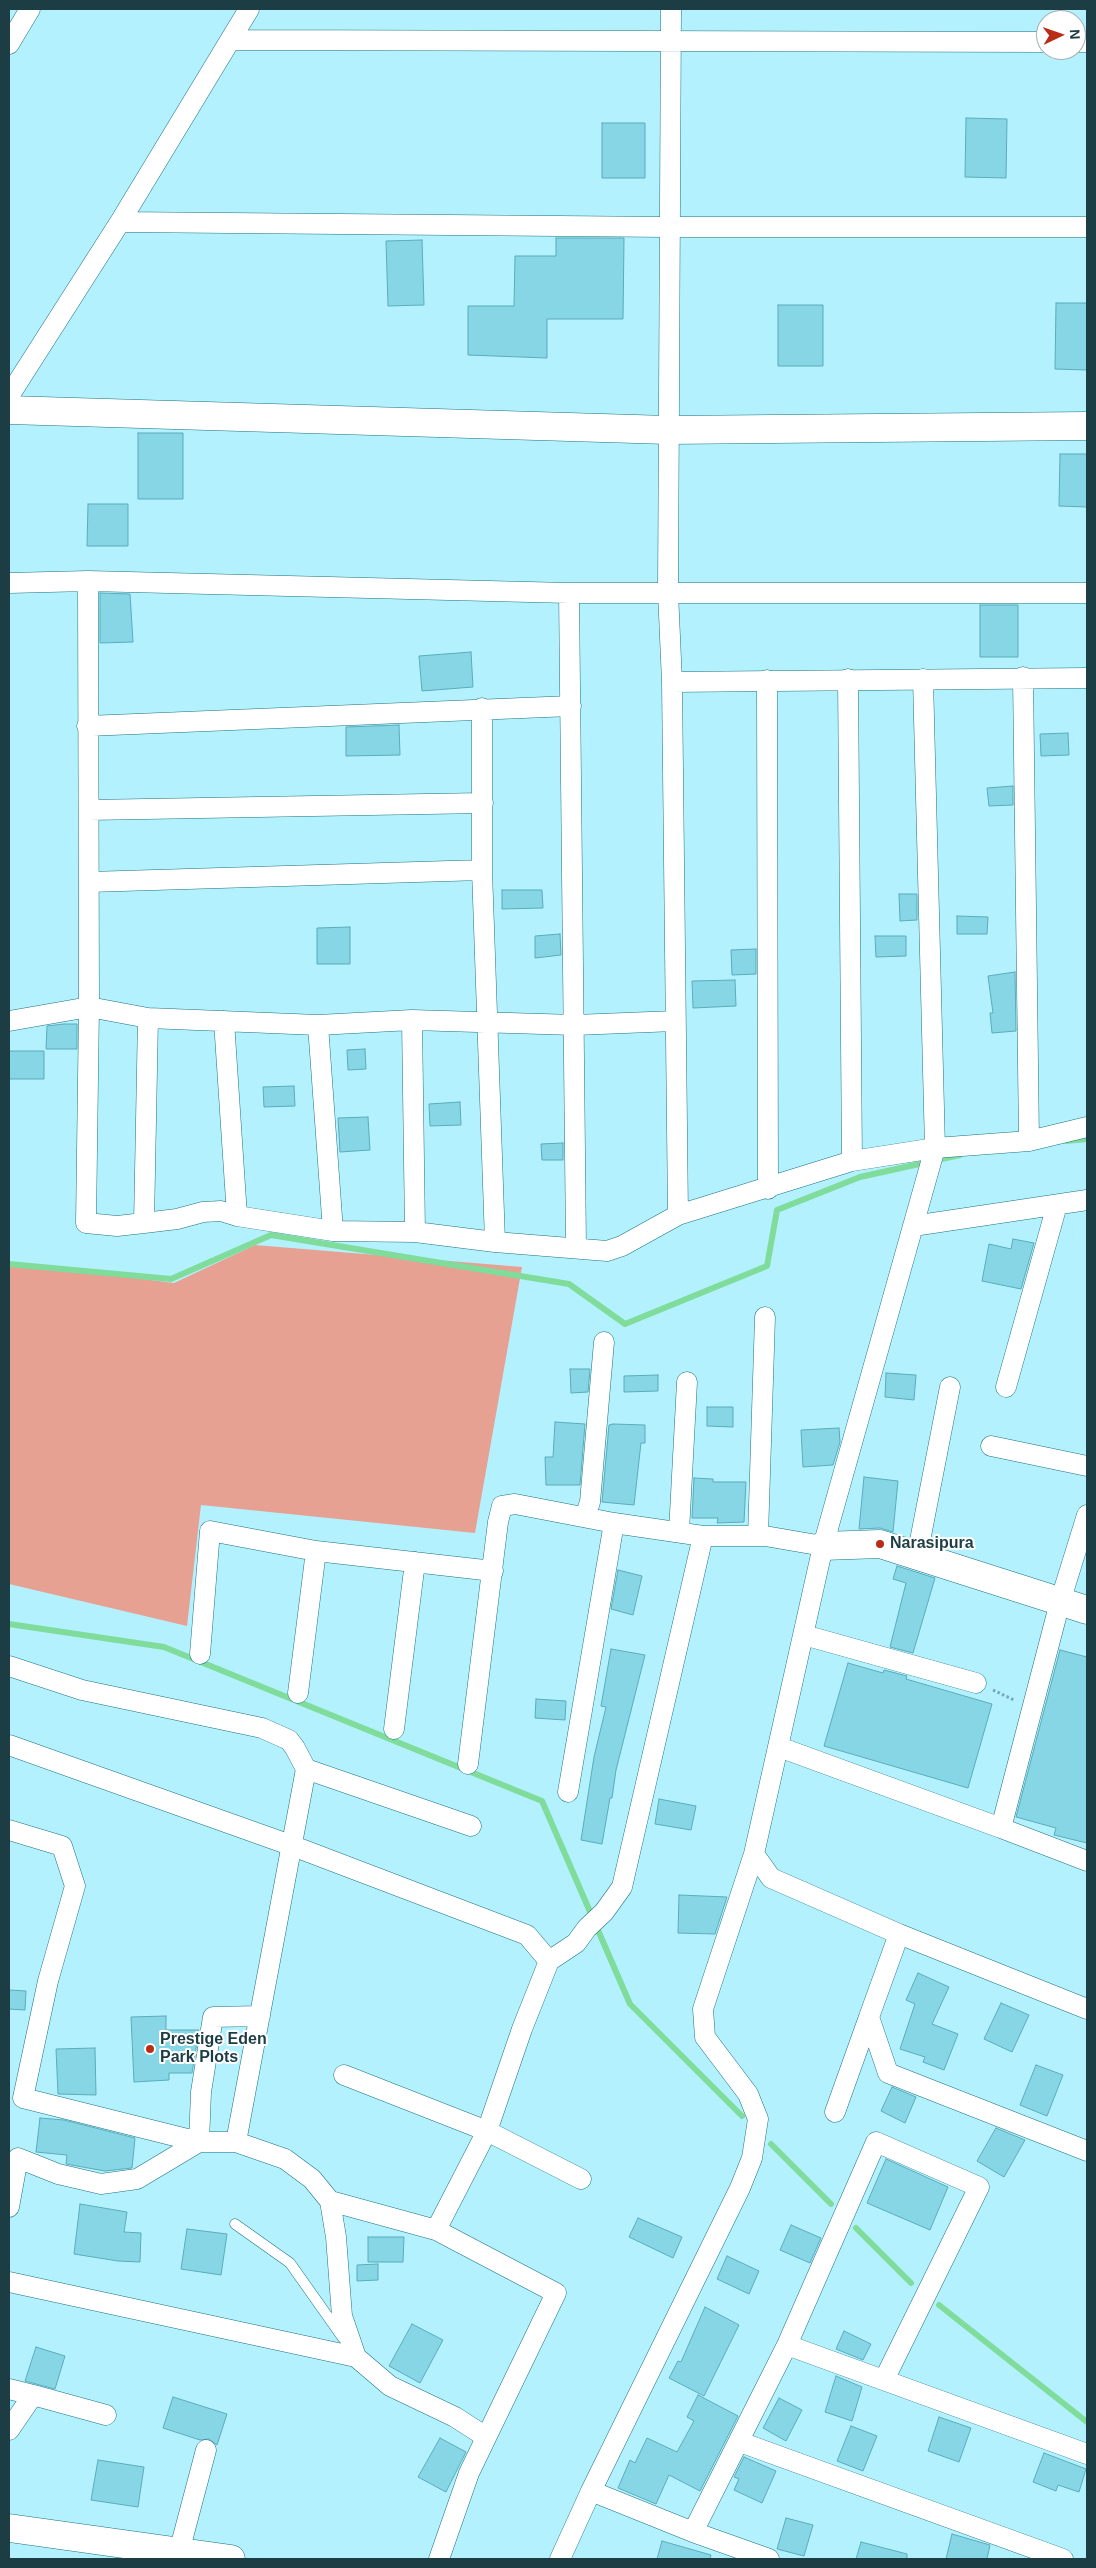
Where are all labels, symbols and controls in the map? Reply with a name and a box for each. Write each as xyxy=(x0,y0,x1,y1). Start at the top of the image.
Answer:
north arrow xyxy=(1036,10,1086,60)
text: N xyxy=(1067,29,1083,40)
place label: Narasipura xyxy=(890,1534,974,1554)
marker: Narasipura xyxy=(874,1538,886,1550)
place label: Prestige Eden Park Plots xyxy=(160,2030,267,2068)
marker: Prestige Eden Park Plots xyxy=(144,2043,156,2055)

